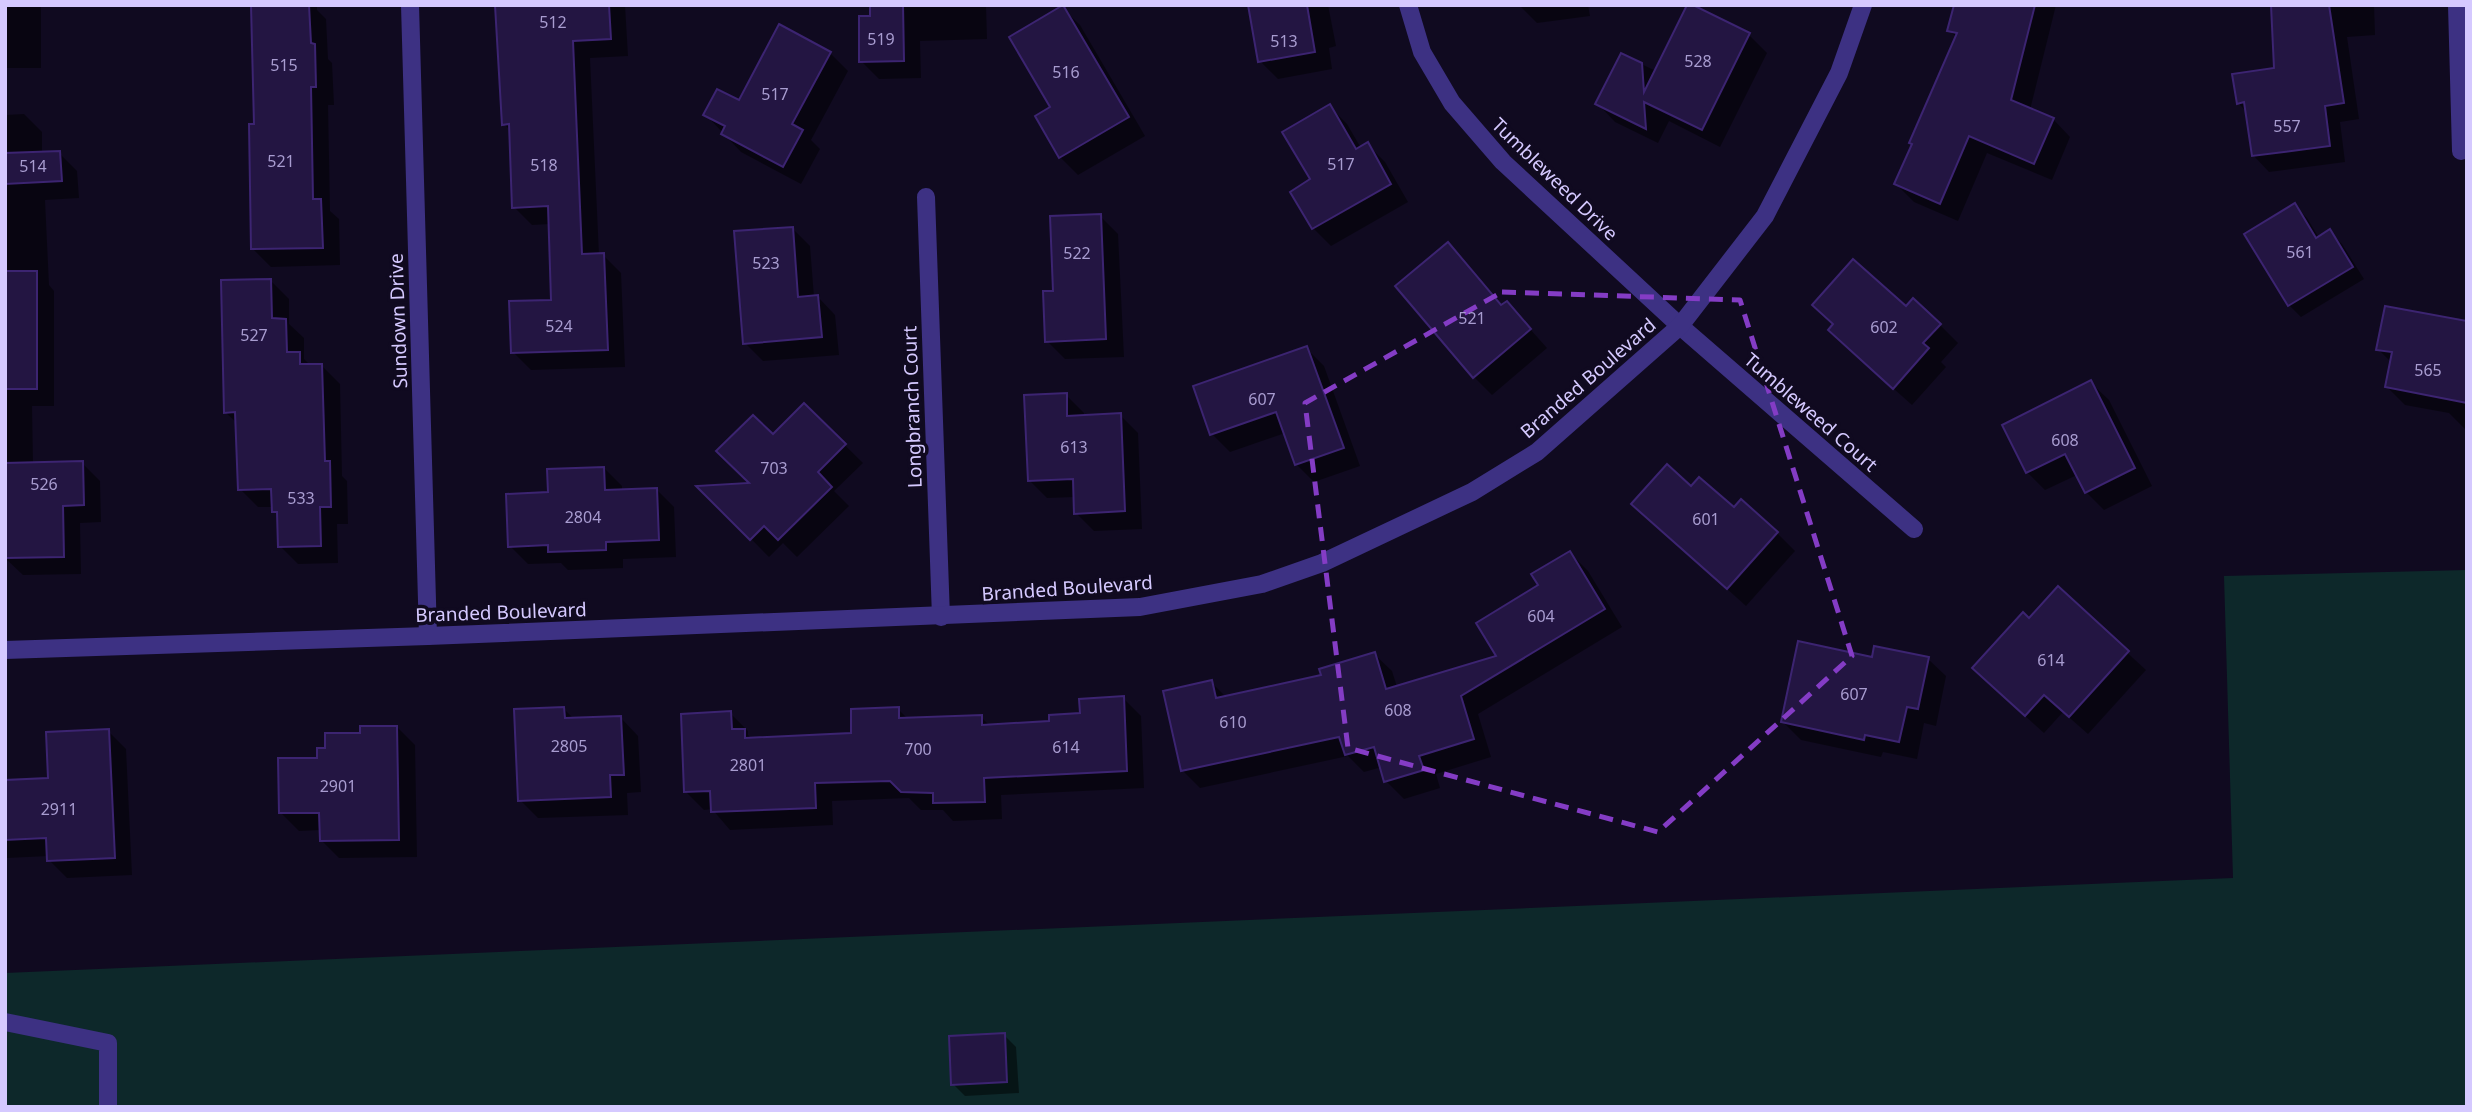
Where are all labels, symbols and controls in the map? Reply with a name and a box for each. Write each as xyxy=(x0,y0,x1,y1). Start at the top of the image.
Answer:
house number: 512 xyxy=(539,11,567,33)
house number: 519 xyxy=(867,28,895,50)
house number: 513 xyxy=(1270,30,1298,52)
house number: 528 xyxy=(1684,50,1712,72)
house number: 515 xyxy=(270,54,298,76)
house number: 516 xyxy=(1052,61,1080,83)
house number: 517 xyxy=(761,83,789,105)
street label: Tumbleweed Drive xyxy=(1486,112,1624,246)
house number: 557 xyxy=(2273,115,2301,137)
house number: 521 xyxy=(267,150,295,172)
house number: 517 xyxy=(1327,153,1355,175)
house number: 518 xyxy=(530,154,558,176)
house number: 514 xyxy=(19,155,47,177)
house number: 561 xyxy=(2286,241,2314,263)
house number: 522 xyxy=(1063,242,1091,264)
house number: 523 xyxy=(752,252,780,274)
street label: Sundown Drive xyxy=(383,253,413,389)
house number: 521 xyxy=(1458,307,1486,329)
street label: Branded Boulevard xyxy=(1515,312,1661,444)
house number: 524 xyxy=(545,315,573,337)
house number: 602 xyxy=(1870,316,1898,338)
house number: 527 xyxy=(240,324,268,346)
street label: Longbranch Court xyxy=(896,325,928,488)
street label: Tumbleweed Court xyxy=(1739,347,1883,477)
house number: 565 xyxy=(2414,359,2442,381)
house number: 607 xyxy=(1248,388,1276,410)
house number: 608 xyxy=(2051,429,2079,451)
house number: 613 xyxy=(1060,436,1088,458)
house number: 703 xyxy=(760,457,788,479)
house number: 526 xyxy=(30,473,58,495)
house number: 533 xyxy=(287,487,315,509)
house number: 2804 xyxy=(565,506,601,528)
house number: 601 xyxy=(1692,508,1720,530)
street label: Branded Boulevard xyxy=(981,569,1153,607)
street label: Branded Boulevard xyxy=(415,596,587,628)
house number: 604 xyxy=(1527,605,1555,627)
house number: 614 xyxy=(2037,649,2065,671)
house number: 607 xyxy=(1840,683,1868,705)
house number: 608 xyxy=(1384,699,1412,721)
house number: 610 xyxy=(1219,711,1247,733)
house number: 2805 xyxy=(551,735,587,757)
house number: 614 xyxy=(1052,736,1080,758)
house number: 700 xyxy=(904,738,932,760)
house number: 2801 xyxy=(730,754,766,776)
house number: 2901 xyxy=(320,775,356,797)
house number: 2911 xyxy=(41,798,77,820)

